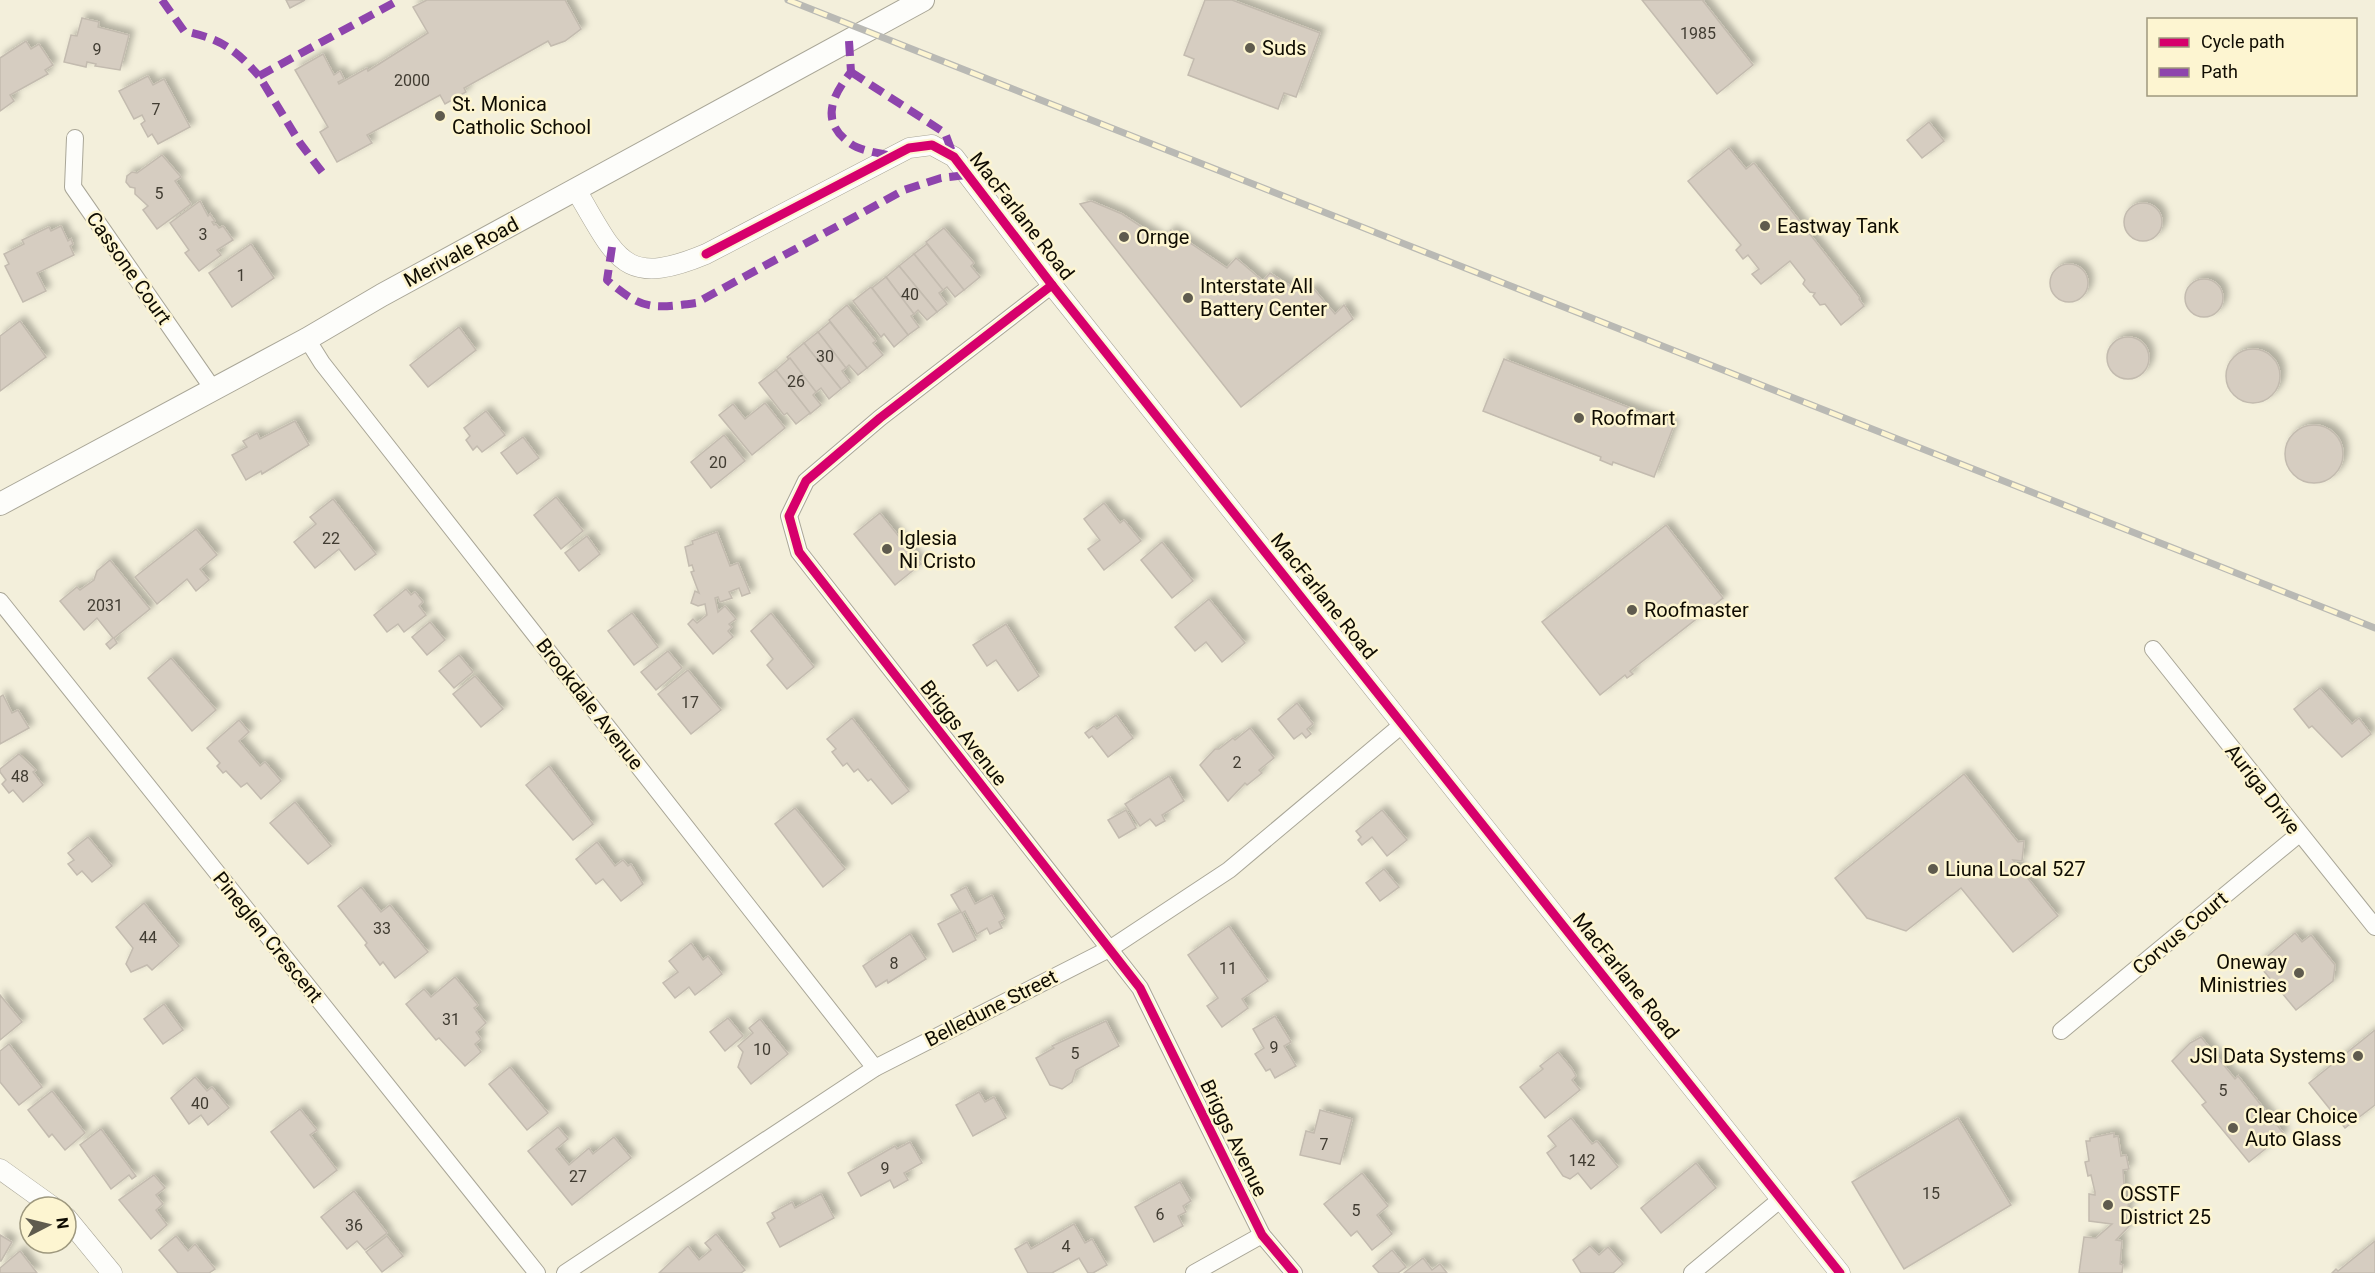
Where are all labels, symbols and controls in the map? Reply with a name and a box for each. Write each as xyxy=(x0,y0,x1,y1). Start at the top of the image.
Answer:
legend xyxy=(2147,18,2357,96)
house number: 1985 xyxy=(1680,24,1716,43)
text: Cycle path xyxy=(2201,31,2285,52)
place label: Suds xyxy=(1262,36,1307,60)
house number: 9 xyxy=(93,40,102,59)
marker: Suds xyxy=(1243,41,1257,55)
text: Path xyxy=(2201,61,2238,82)
house number: 2000 xyxy=(394,71,430,90)
place label: St. Monica Catholic School xyxy=(452,92,591,139)
house number: 7 xyxy=(152,100,161,119)
marker: St. Monica Catholic School xyxy=(433,109,447,123)
street label: MacFarlane Road xyxy=(965,147,1079,285)
house number: 5 xyxy=(155,184,164,203)
street label: Cassone Court xyxy=(81,207,177,329)
street label: Merivale Road xyxy=(400,212,522,292)
place label: Eastway Tank xyxy=(1777,214,1900,238)
marker: Eastway Tank xyxy=(1758,219,1772,233)
house number: 3 xyxy=(199,225,208,244)
place label: Ornge xyxy=(1136,225,1189,249)
marker: Ornge xyxy=(1117,230,1131,244)
house number: 1 xyxy=(237,266,246,285)
place label: Interstate All Battery Center xyxy=(1200,274,1327,321)
house number: 40 xyxy=(901,285,919,304)
marker: Interstate All Battery Center xyxy=(1181,291,1195,305)
house number: 30 xyxy=(816,347,834,366)
house number: 26 xyxy=(787,372,805,391)
place label: Roofmart xyxy=(1591,406,1675,430)
marker: Roofmart xyxy=(1572,411,1586,425)
house number: 20 xyxy=(709,453,727,472)
place label: Iglesia Ni Cristo xyxy=(899,526,976,573)
street label: MacFarlane Road xyxy=(1266,528,1382,664)
house number: 22 xyxy=(322,529,340,548)
marker: Iglesia Ni Cristo xyxy=(880,542,894,556)
house number: 2031 xyxy=(87,596,123,615)
place label: Roofmaster xyxy=(1644,598,1749,622)
marker: Roofmaster xyxy=(1625,603,1639,617)
street label: Brookdale Avenue xyxy=(531,634,649,774)
street label: Briggs Avenue xyxy=(915,675,1013,791)
house number: 17 xyxy=(681,693,699,712)
street label: Auriga Drive xyxy=(2220,739,2306,839)
house number: 2 xyxy=(1233,753,1242,772)
house number: 48 xyxy=(11,767,29,786)
place label: Liuna Local 527 xyxy=(1945,857,2086,881)
marker: Liuna Local 527 xyxy=(1926,862,1940,876)
street label: Pineglen Crescent xyxy=(208,867,328,1007)
street label: Corvus Court xyxy=(2128,886,2232,980)
street label: MacFarlane Road xyxy=(1568,908,1684,1044)
house number: 33 xyxy=(373,919,391,938)
house number: 44 xyxy=(139,928,157,947)
place label: Oneway Ministries xyxy=(2199,950,2288,997)
house number: 8 xyxy=(890,954,899,973)
house number: 11 xyxy=(1219,959,1237,978)
street label: Belledune Street xyxy=(921,964,1061,1052)
marker: Oneway Ministries xyxy=(2292,966,2306,980)
house number: 31 xyxy=(442,1010,460,1029)
house number: 9 xyxy=(1270,1038,1279,1057)
house number: 10 xyxy=(753,1040,771,1059)
house number: 5 xyxy=(1071,1044,1080,1063)
place label: JSI Data Systems xyxy=(2190,1044,2346,1068)
marker: JSI Data Systems xyxy=(2351,1049,2365,1063)
street label: Briggs Avenue xyxy=(1195,1076,1273,1200)
house number: 5 xyxy=(2219,1081,2228,1100)
house number: 40 xyxy=(191,1094,209,1113)
place label: Clear Choice Auto Glass xyxy=(2245,1104,2357,1151)
marker: Clear Choice Auto Glass xyxy=(2226,1121,2240,1135)
house number: 7 xyxy=(1320,1135,1329,1154)
house number: 142 xyxy=(1569,1151,1595,1170)
house number: 9 xyxy=(881,1159,890,1178)
house number: 27 xyxy=(569,1167,587,1186)
place label: OSSTF District 25 xyxy=(2120,1182,2211,1229)
house number: 15 xyxy=(1922,1184,1940,1203)
north arrow xyxy=(18,1195,78,1255)
marker: OSSTF District 25 xyxy=(2101,1198,2115,1212)
house number: 5 xyxy=(1352,1201,1361,1220)
house number: 6 xyxy=(1156,1205,1165,1224)
text: N xyxy=(52,1216,73,1230)
house number: 36 xyxy=(345,1216,363,1235)
house number: 4 xyxy=(1062,1237,1071,1256)

